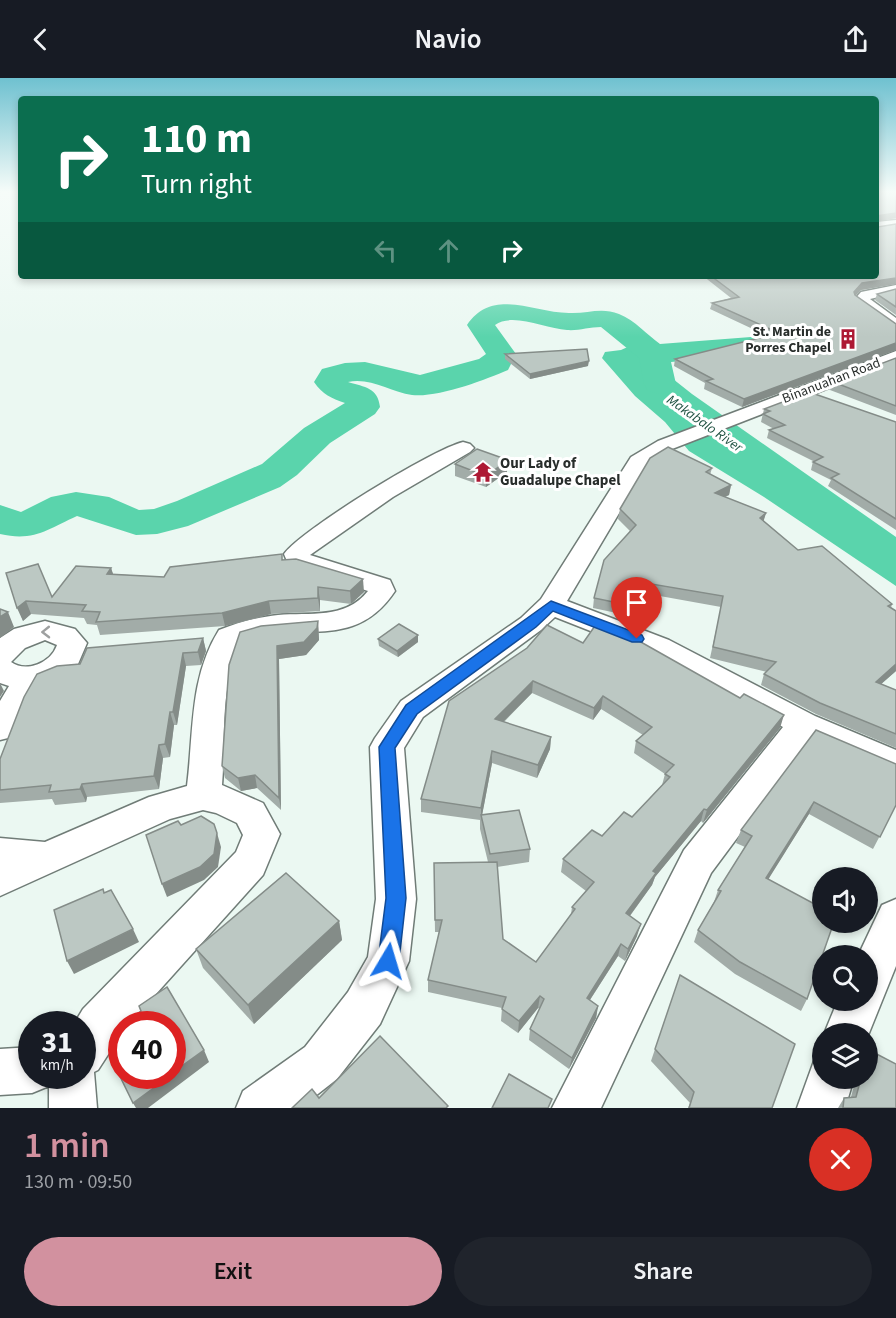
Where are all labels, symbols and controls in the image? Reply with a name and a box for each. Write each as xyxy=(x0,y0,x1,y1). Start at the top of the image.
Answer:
text: Navio xyxy=(415,20,481,59)
icon: back xyxy=(24,23,57,56)
icon: share xyxy=(839,23,872,56)
text: 110 m xyxy=(141,109,252,169)
icon: right xyxy=(42,120,120,198)
text: Turn right xyxy=(141,165,252,204)
icon: left xyxy=(369,234,402,267)
icon: ahead xyxy=(432,234,465,267)
icon: right xyxy=(495,234,528,267)
place label: St. Martin de Porres Chapel xyxy=(745,322,831,358)
building icon: St. Martin de Porres Chapel xyxy=(836,327,860,351)
street label: Binanuahan Road xyxy=(779,353,883,409)
water label: Makabalo River xyxy=(662,390,747,458)
place label: Our Lady of Guadalupe Chapel xyxy=(500,453,621,491)
temple icon: Our Lady of Guadalupe Chapel xyxy=(471,460,495,484)
pin xyxy=(611,577,662,639)
icon: arrive xyxy=(620,586,653,619)
one-way arrow xyxy=(42,626,51,638)
map controls xyxy=(812,867,878,1089)
button: sound xyxy=(812,867,878,933)
position arrow xyxy=(356,929,420,993)
button: search xyxy=(812,945,878,1011)
speed limit sign: 40 xyxy=(108,1011,186,1089)
text: 31 xyxy=(41,1021,73,1064)
button: layers xyxy=(812,1023,878,1089)
text: km/h xyxy=(40,1055,74,1076)
text: 1 min xyxy=(24,1120,110,1171)
button: close xyxy=(809,1128,872,1191)
text: 130 m · 09:50 xyxy=(24,1168,132,1196)
button: Exit xyxy=(24,1237,442,1306)
button: Share xyxy=(454,1237,872,1306)

